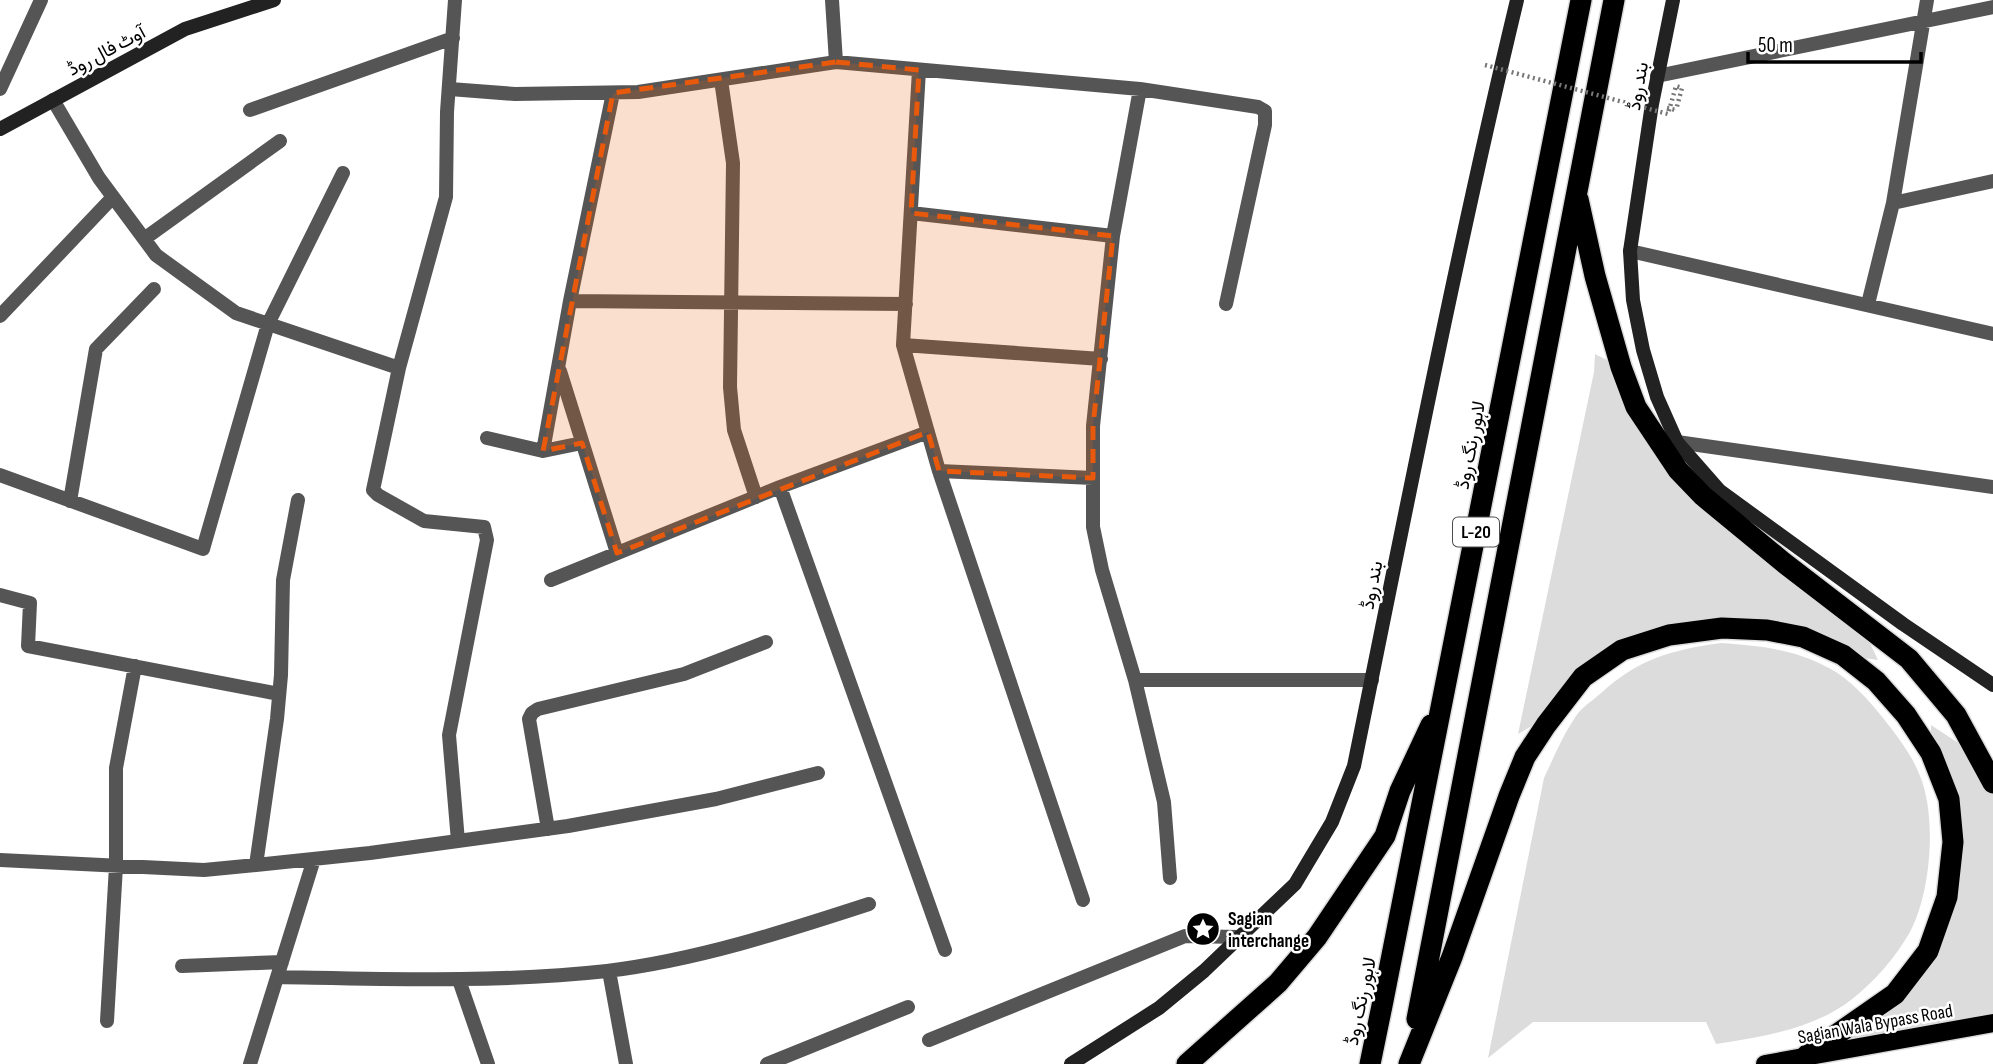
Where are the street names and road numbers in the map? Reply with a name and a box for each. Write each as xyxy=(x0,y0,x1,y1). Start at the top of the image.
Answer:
street label: آوٹ فال روڈ xyxy=(64,20,151,81)
street label: بند روڈ xyxy=(1623,60,1654,112)
street label: لاہور رنگ روڈ xyxy=(1452,399,1491,491)
road number: L-20 xyxy=(1453,518,1499,546)
street label: بند روڈ xyxy=(1357,559,1388,611)
street label: لاہور رنگ روڈ xyxy=(1341,955,1382,1047)
street label: Sagian Wala Bypass Road xyxy=(1796,1000,1955,1049)

